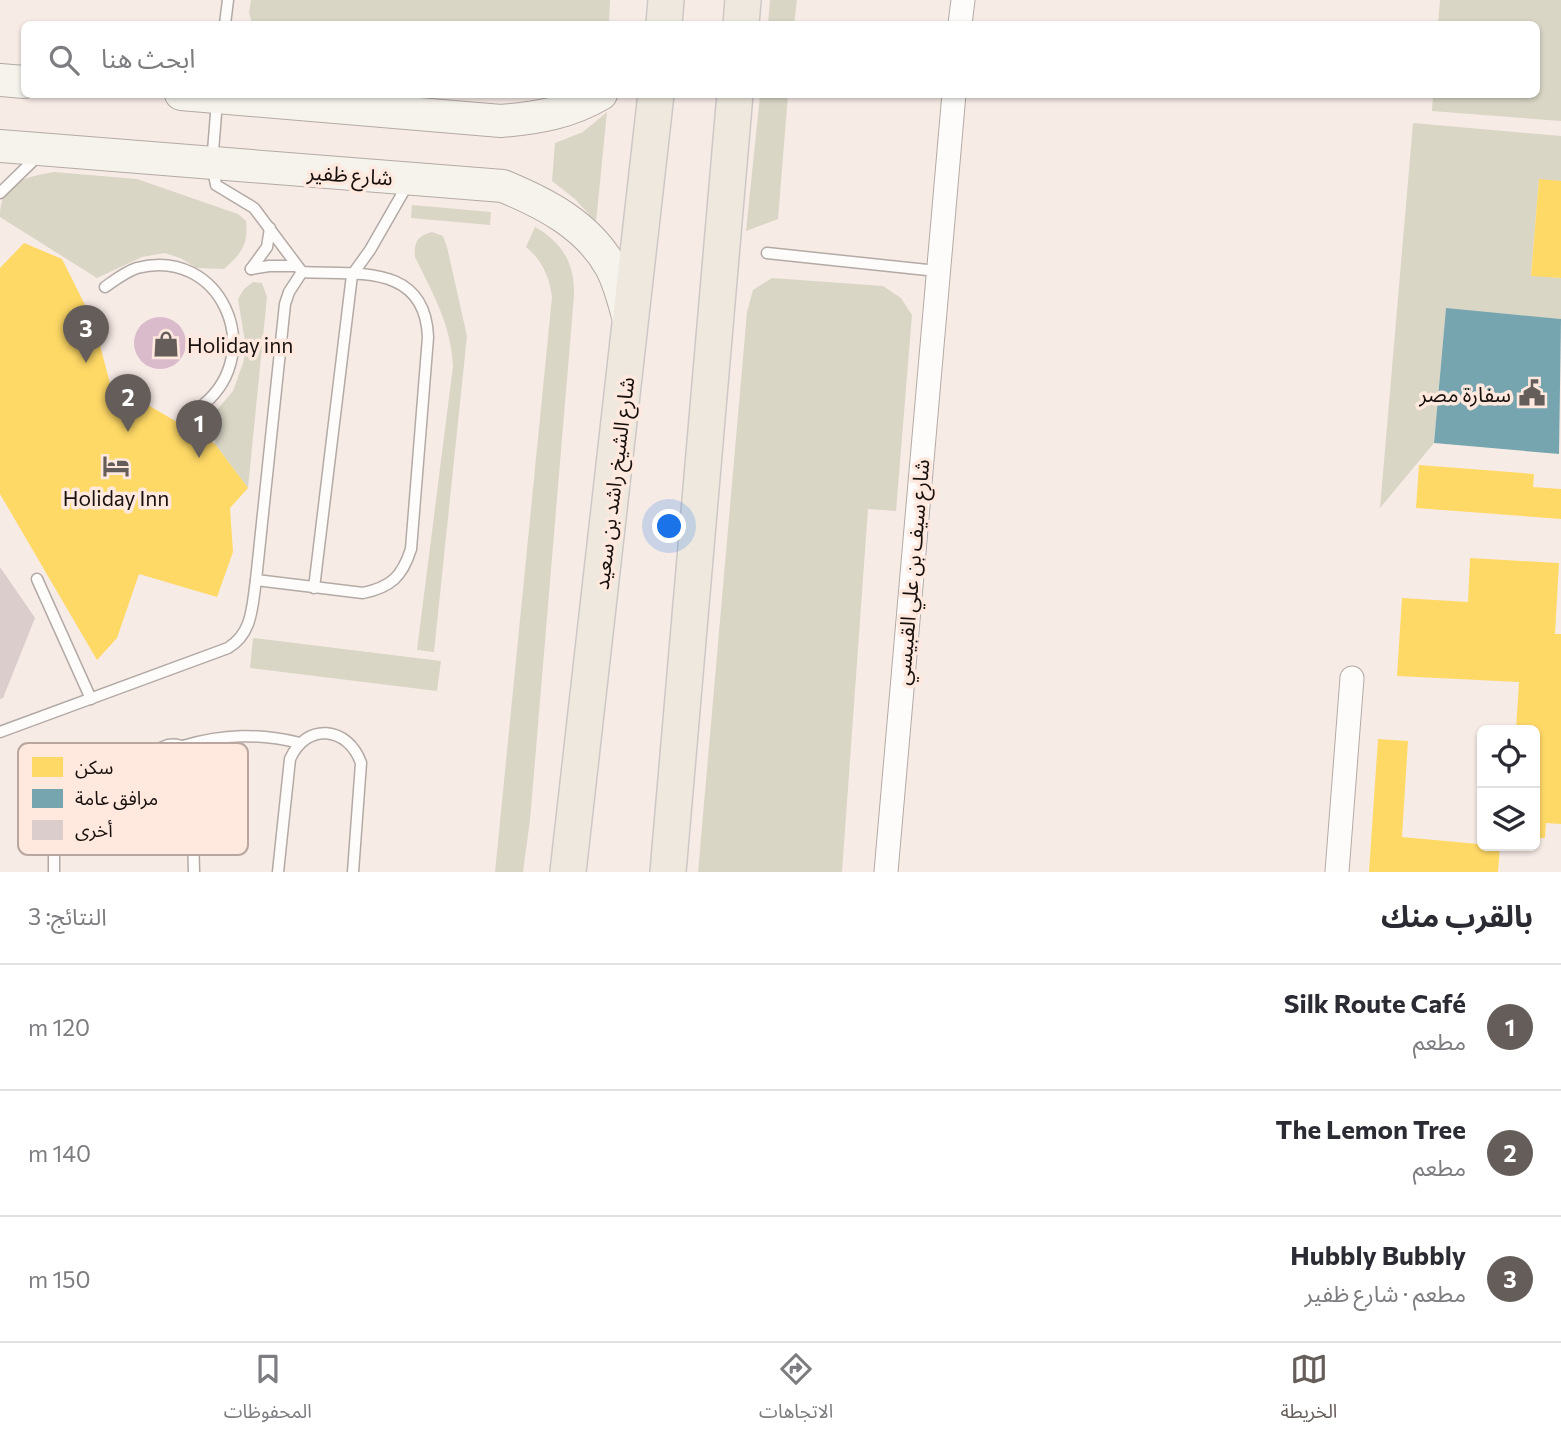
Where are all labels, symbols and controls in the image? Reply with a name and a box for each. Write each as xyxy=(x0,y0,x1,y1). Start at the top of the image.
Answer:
search box xyxy=(21,21,1540,98)
icon: search xyxy=(45,41,83,79)
text: ابحث هنا xyxy=(101,42,196,73)
street label: شارع ظفير xyxy=(305,158,394,193)
pin: 3 xyxy=(63,305,109,363)
shop icon: Holiday inn xyxy=(151,329,181,359)
place label: Holiday inn xyxy=(187,332,293,357)
pin: 2 xyxy=(105,374,151,432)
street label: شارع الشيخ راشد بن سعيد xyxy=(588,375,642,591)
public building icon: سفارة مصر xyxy=(1517,378,1547,408)
place label: سفارة مصر xyxy=(1418,381,1511,407)
pin: 1 xyxy=(176,400,222,458)
hotel icon: Holiday Inn xyxy=(101,451,131,481)
street label: شارع سيف بن علي القبيسي xyxy=(889,458,938,687)
place label: Holiday Inn xyxy=(63,485,169,510)
your location xyxy=(652,509,686,543)
map controls xyxy=(1477,725,1540,851)
button: locate xyxy=(1477,725,1540,788)
legend xyxy=(18,743,248,855)
text: سكن xyxy=(75,755,113,779)
text: مرافق عامة xyxy=(75,786,158,810)
button: layers xyxy=(1477,788,1540,851)
text: أخرى xyxy=(75,818,113,842)
text: بالقرب منك xyxy=(1381,896,1533,933)
text: النتائج: 3 xyxy=(28,902,107,930)
text: Silk Route Café xyxy=(1284,987,1466,1018)
text: 120 m xyxy=(28,1013,90,1041)
text: 1 xyxy=(1505,1013,1515,1041)
text: مطعم xyxy=(1413,1027,1466,1055)
text: The Lemon Tree xyxy=(1276,1113,1466,1144)
text: 140 m xyxy=(28,1139,91,1167)
text: 2 xyxy=(1503,1139,1517,1167)
text: مطعم xyxy=(1413,1153,1466,1181)
text: Hubbly Bubbly xyxy=(1290,1239,1466,1270)
text: 150 m xyxy=(28,1265,91,1293)
text: 3 xyxy=(1503,1265,1517,1293)
text: مطعم · شارع ظفير xyxy=(1305,1279,1466,1307)
tab: المحفوظات xyxy=(224,1350,312,1432)
tab: الاتجاهات xyxy=(759,1350,833,1432)
tab: الخريطة xyxy=(1280,1350,1337,1432)

